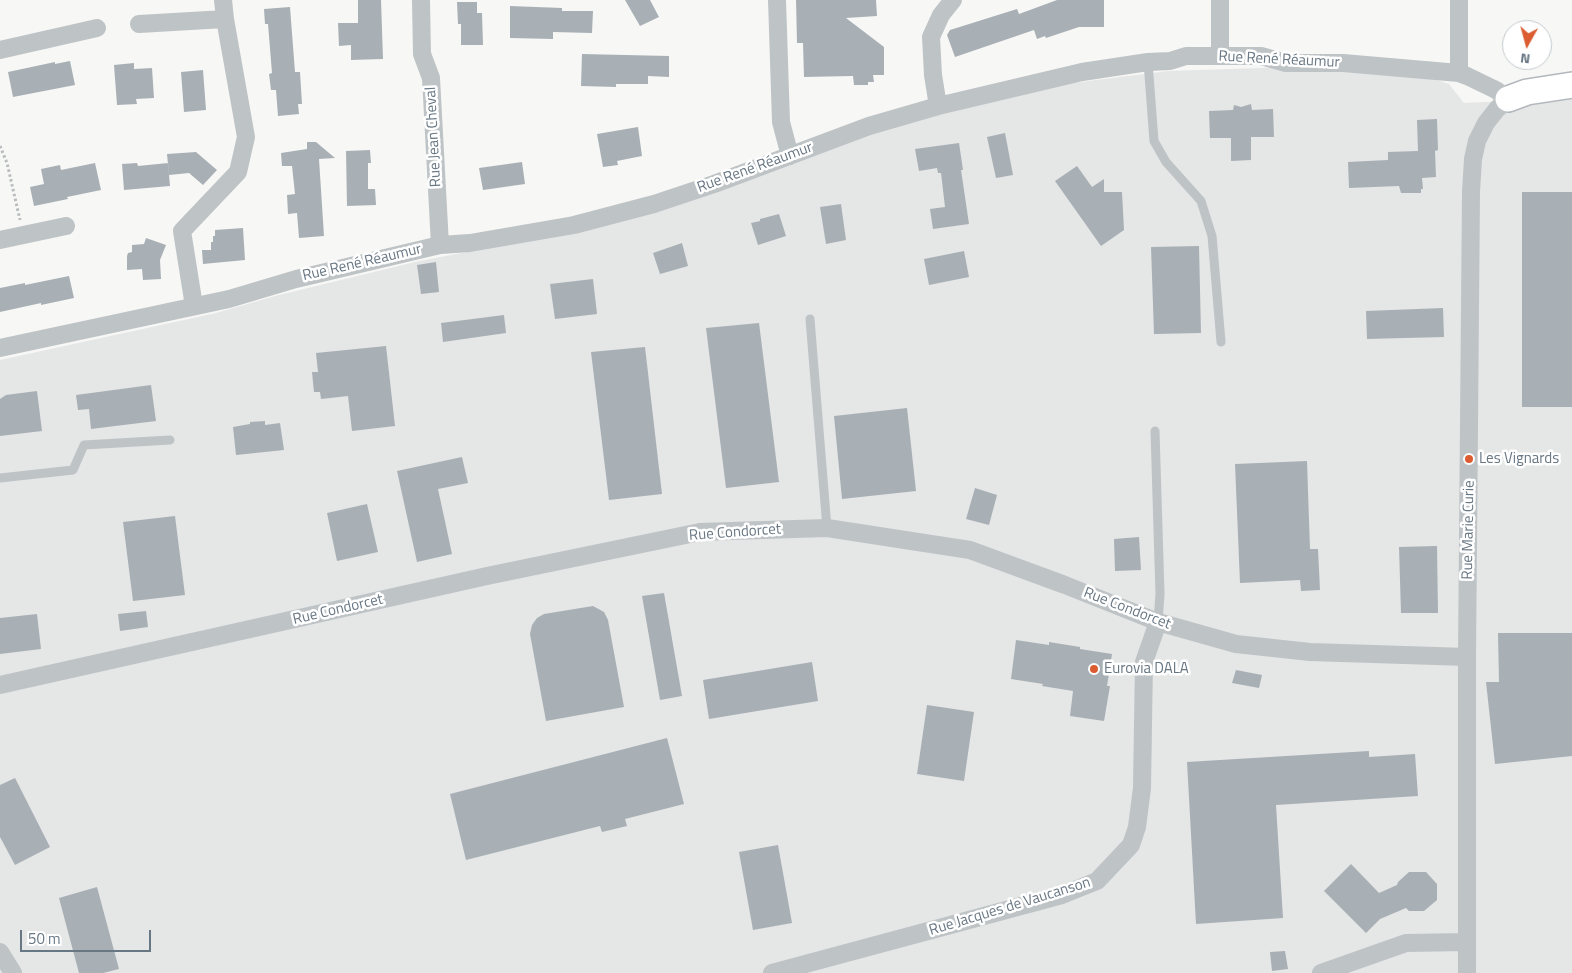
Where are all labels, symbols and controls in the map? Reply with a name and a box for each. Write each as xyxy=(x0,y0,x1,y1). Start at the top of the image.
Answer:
north arrow xyxy=(1502,20,1552,70)
street label: Rue René Réaumur xyxy=(1218,48,1340,72)
text: N xyxy=(1519,48,1531,70)
street label: Rue Jean Cheval xyxy=(422,86,446,188)
street label: Rue René Réaumur xyxy=(695,139,815,197)
street label: Rue René Réaumur xyxy=(301,241,423,285)
place label: Les Vignards xyxy=(1479,450,1559,468)
marker: Les Vignards xyxy=(1463,453,1475,465)
street label: Rue Marie Curie xyxy=(1459,480,1479,580)
street label: Rue Condorcet xyxy=(688,521,782,545)
street label: Rue Condorcet xyxy=(1081,584,1173,634)
street label: Rue Condorcet xyxy=(291,591,385,629)
place label: Eurovia DALA xyxy=(1104,660,1189,678)
marker: Eurovia DALA xyxy=(1088,663,1100,675)
street label: Rue Jacques de Vaucanson xyxy=(927,874,1093,940)
scale bar xyxy=(22,920,154,952)
text: 50 m xyxy=(28,927,61,950)

